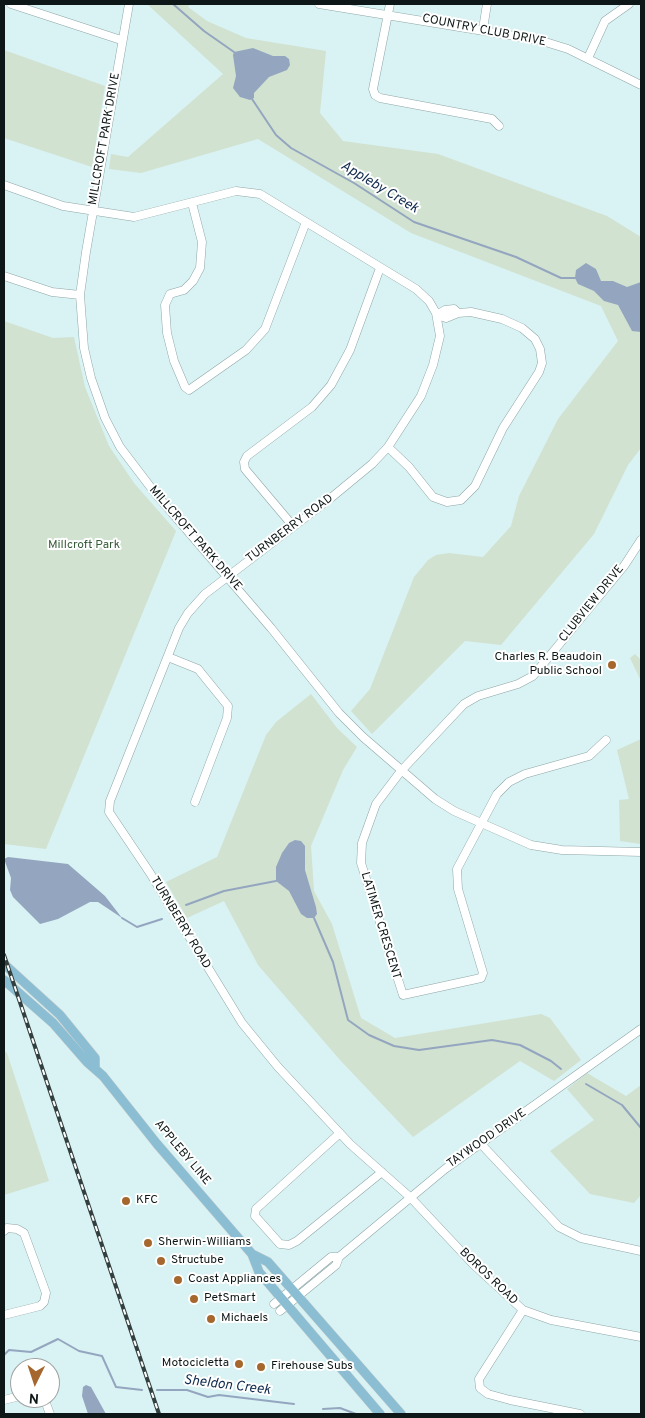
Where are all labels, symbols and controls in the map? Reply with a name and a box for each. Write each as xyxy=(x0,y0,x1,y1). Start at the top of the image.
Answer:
street label: COUNTRY CLUB DRIVE xyxy=(421,12,547,50)
street label: MILLCROFT PARK DRIVE xyxy=(86,72,124,206)
water label: Appleby Creek xyxy=(337,158,421,218)
street label: MILLCROFT PARK DRIVE xyxy=(145,484,245,594)
street label: TURNBERRY ROAD xyxy=(244,492,336,566)
park label: Millcroft Park xyxy=(48,539,120,553)
street label: CLUBVIEW DRIVE xyxy=(556,563,628,645)
place label: Charles R. Beaudoin Public School xyxy=(494,651,602,679)
marker: Charles R. Beaudoin Public School xyxy=(606,659,618,671)
street label: LATIMER CRESCENT xyxy=(357,871,403,981)
street label: TURNBERRY ROAD xyxy=(147,874,213,972)
street label: TAYWOOD DRIVE xyxy=(445,1106,529,1172)
street label: APPLEBY LINE xyxy=(151,1118,213,1188)
place label: KFC xyxy=(136,1194,158,1208)
marker: KFC xyxy=(120,1195,132,1207)
place label: Sherwin-Williams xyxy=(158,1236,251,1250)
marker: Sherwin-Williams xyxy=(142,1237,154,1249)
street label: BOROS ROAD xyxy=(456,1246,520,1308)
place label: Structube xyxy=(171,1254,224,1268)
marker: Structube xyxy=(155,1255,167,1267)
place label: Coast Appliances xyxy=(188,1273,281,1287)
marker: Coast Appliances xyxy=(172,1274,184,1286)
place label: PetSmart xyxy=(204,1292,256,1306)
marker: PetSmart xyxy=(188,1293,200,1305)
place label: Michaels xyxy=(221,1312,268,1326)
marker: Michaels xyxy=(205,1313,217,1325)
place label: Motocicletta xyxy=(162,1357,229,1371)
north arrow xyxy=(10,1358,60,1408)
marker: Motocicletta xyxy=(233,1358,245,1370)
place label: Firehouse Subs xyxy=(271,1360,353,1374)
marker: Firehouse Subs xyxy=(255,1361,267,1373)
water label: Sheldon Creek xyxy=(183,1372,271,1400)
text: N xyxy=(28,1389,40,1406)

